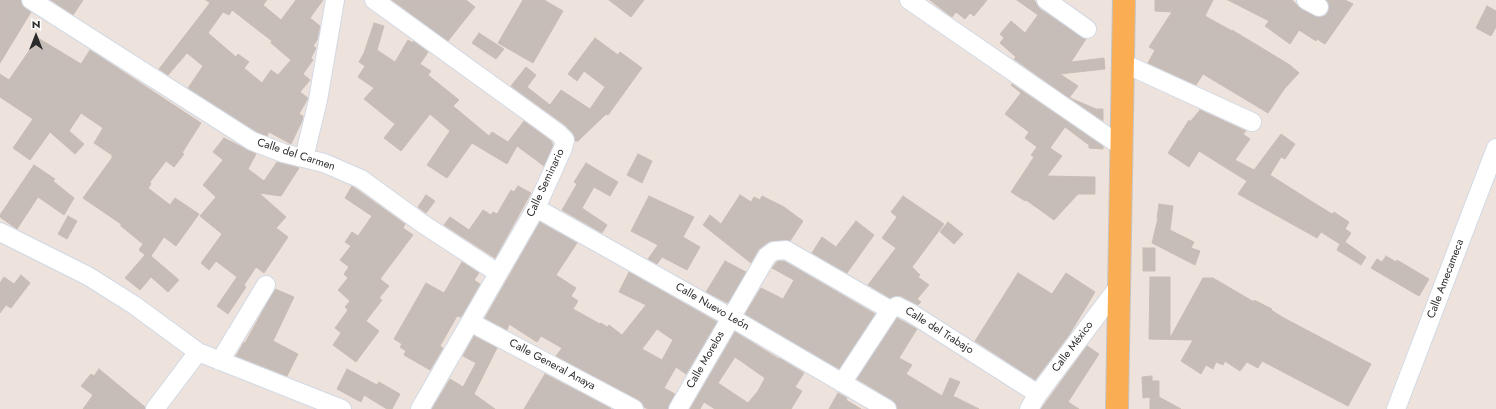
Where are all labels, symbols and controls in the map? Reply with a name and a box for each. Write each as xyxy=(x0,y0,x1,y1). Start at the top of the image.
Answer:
north arrow xyxy=(16,16,56,56)
text: N xyxy=(32,16,40,32)
street label: Calle del Carmen xyxy=(255,136,337,174)
street label: Calle Seminario xyxy=(524,147,568,219)
street label: Calle Amecameca xyxy=(1425,238,1467,320)
street label: Calle Nuevo León xyxy=(673,281,751,333)
street label: Calle del Trabajo xyxy=(902,305,976,357)
street label: Calle México xyxy=(1050,319,1096,375)
street label: Calle Morelos xyxy=(684,329,728,391)
street label: Calle General Anaya xyxy=(507,337,597,393)

